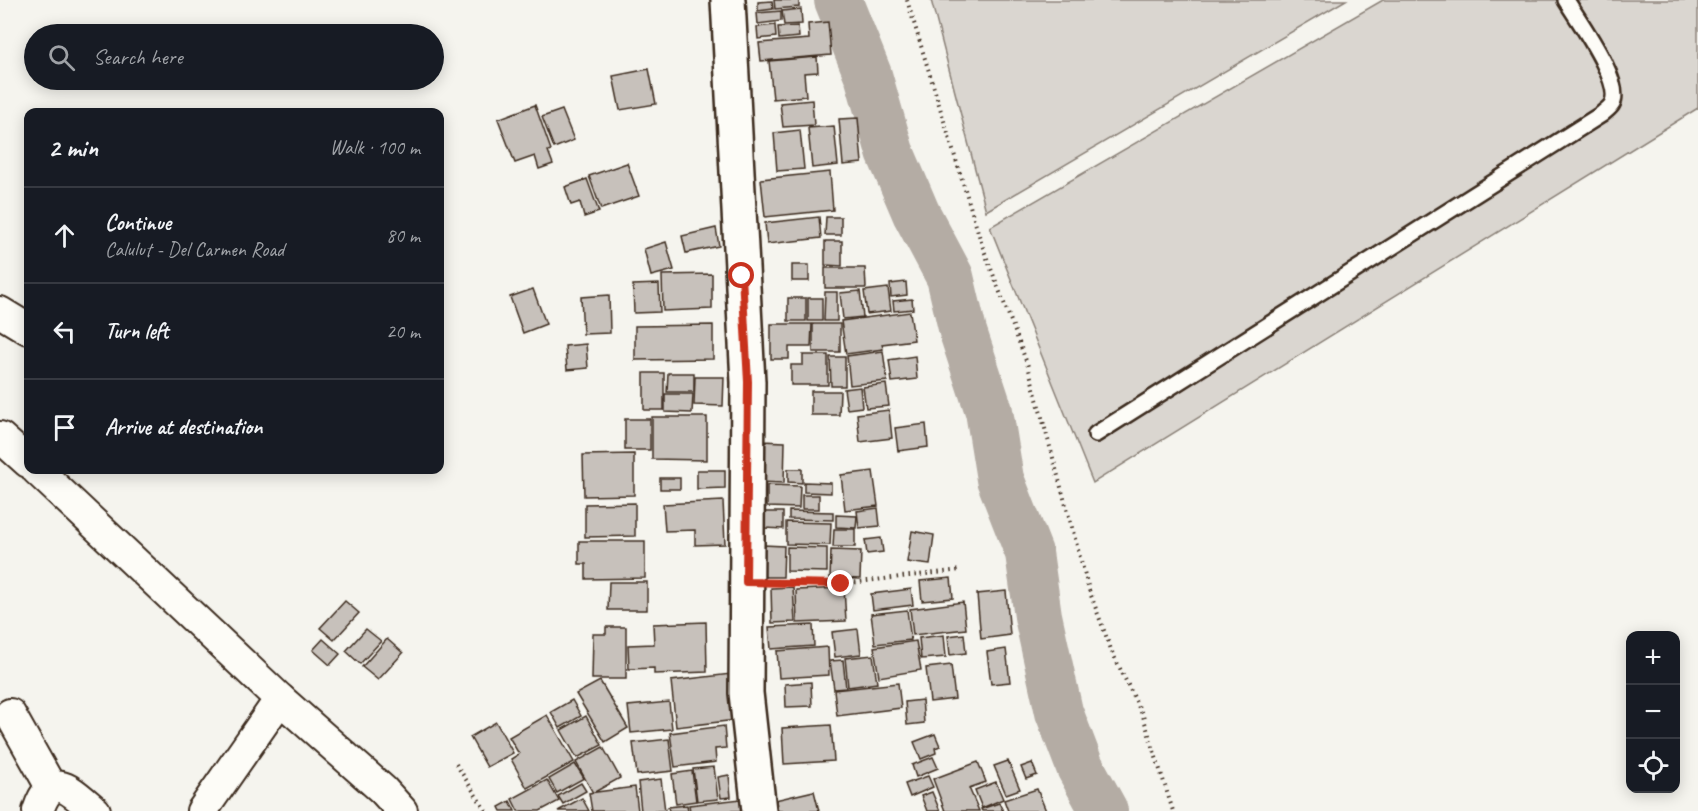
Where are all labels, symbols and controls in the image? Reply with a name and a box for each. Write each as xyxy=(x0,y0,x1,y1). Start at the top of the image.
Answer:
search box xyxy=(24,24,444,90)
icon: search xyxy=(45,41,78,74)
text: Search here xyxy=(93,43,183,71)
text: 2 min xyxy=(48,131,98,164)
text: Walk · 100 m xyxy=(330,135,420,160)
text: Continue xyxy=(105,209,171,237)
icon: ahead xyxy=(48,219,81,252)
text: 80 m xyxy=(386,223,420,248)
text: Calulut - Del Carmen Road xyxy=(105,237,284,262)
route start xyxy=(728,262,754,288)
icon: left xyxy=(48,315,81,348)
text: Turn left xyxy=(105,317,169,345)
text: 20 m xyxy=(386,319,420,344)
icon: arrive xyxy=(48,411,81,444)
text: Arrive at destination xyxy=(105,413,262,441)
route end xyxy=(827,570,853,596)
map controls xyxy=(1626,631,1680,793)
button: + xyxy=(1626,631,1680,685)
button: − xyxy=(1626,685,1680,739)
button: locate xyxy=(1626,739,1680,793)

